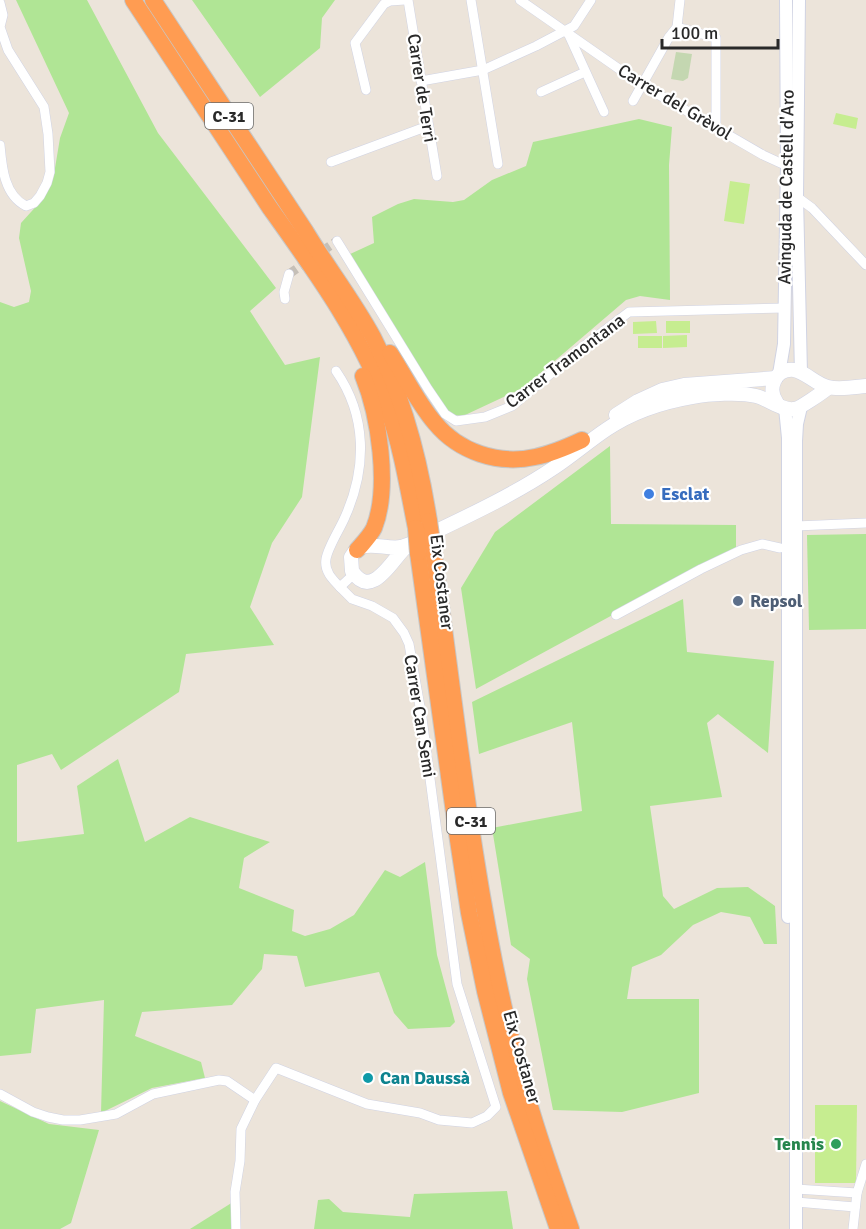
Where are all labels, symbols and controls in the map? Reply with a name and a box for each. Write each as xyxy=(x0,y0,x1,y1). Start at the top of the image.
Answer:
scale bar xyxy=(662,12,778,50)
text: 100 m xyxy=(671,22,718,44)
street label: Carrer de Terri xyxy=(403,32,441,144)
street label: Carrer del Grèvol xyxy=(614,59,736,145)
street label: Avinguda de Castell d'Aro xyxy=(773,89,799,285)
road number: C-31 xyxy=(205,103,253,129)
street label: Carrer Tramontana xyxy=(501,309,629,413)
place label: Esclat xyxy=(661,483,710,505)
marker: Esclat xyxy=(642,487,656,501)
street label: Eix Costaner xyxy=(425,533,459,631)
place label: Repsol xyxy=(750,590,803,612)
marker: Repsol xyxy=(731,594,745,608)
street label: Carrer Can Semi xyxy=(399,653,441,779)
road number: C-31 xyxy=(447,808,495,834)
street label: Eix Costaner xyxy=(498,1008,546,1107)
place label: Can Daussà xyxy=(380,1067,470,1089)
marker: Can Daussà xyxy=(361,1071,375,1085)
place label: Tennis xyxy=(774,1133,824,1155)
marker: Tennis xyxy=(829,1137,843,1151)

